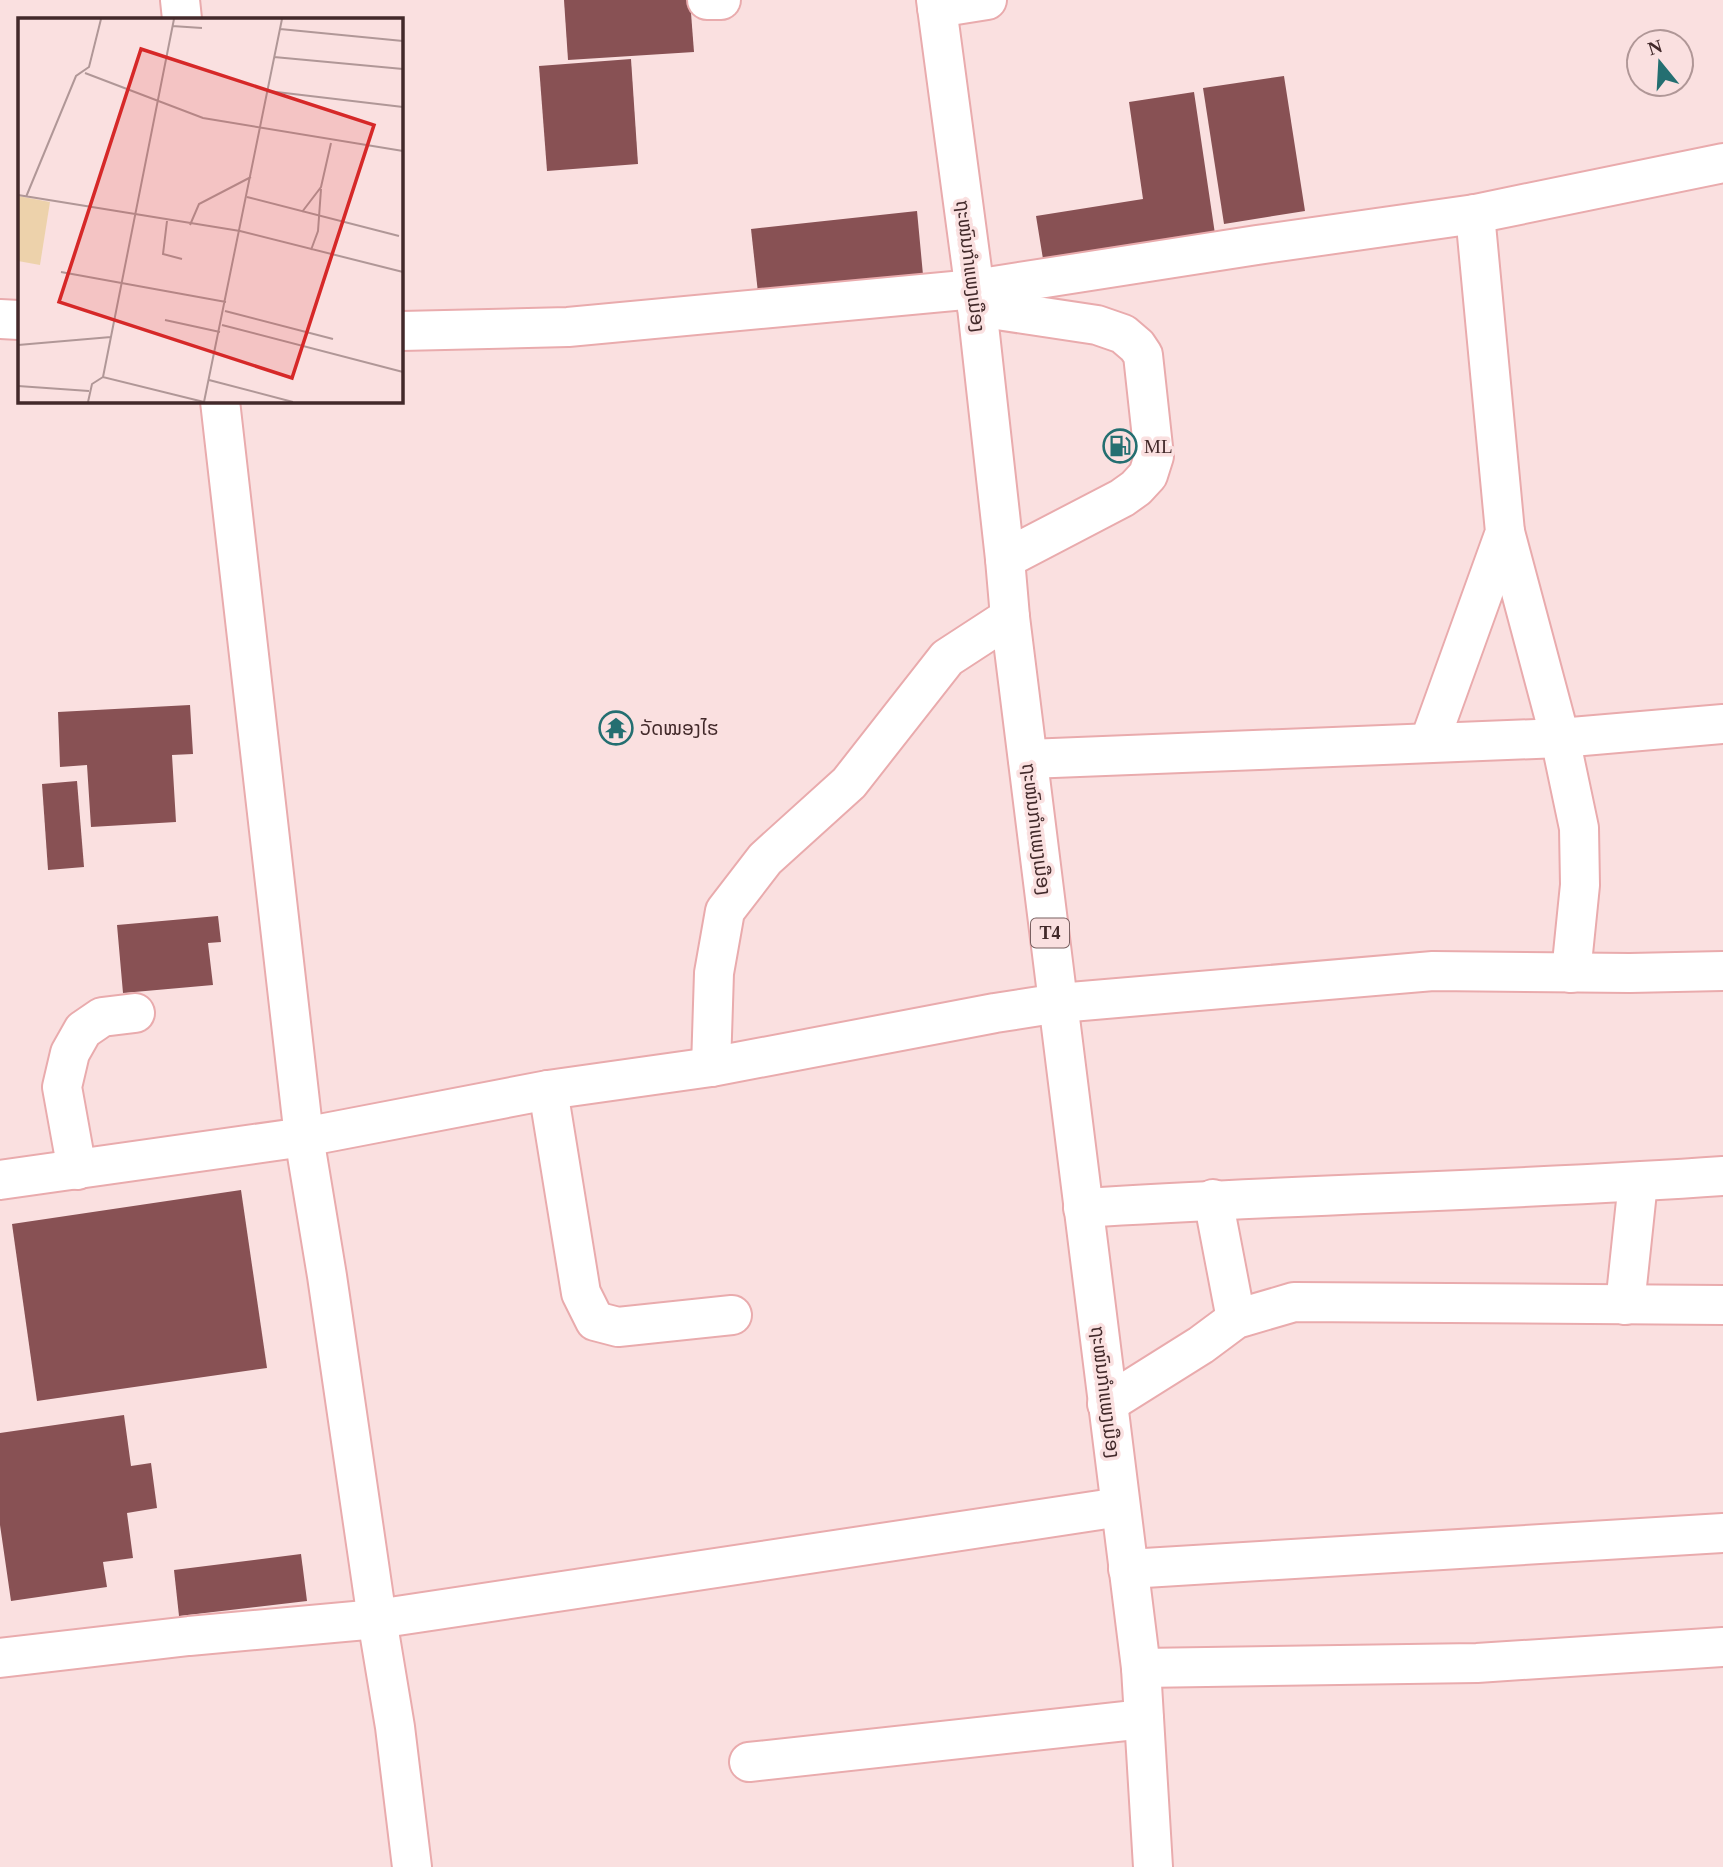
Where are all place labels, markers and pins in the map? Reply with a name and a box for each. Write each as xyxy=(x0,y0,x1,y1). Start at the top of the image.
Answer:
fuel station icon: ML xyxy=(1101,427,1139,465)
place label: ML xyxy=(1144,436,1173,457)
temple icon: ວັດໝອງໄຮ xyxy=(597,709,635,747)
place label: ວັດໝອງໄຮ xyxy=(640,718,719,739)

